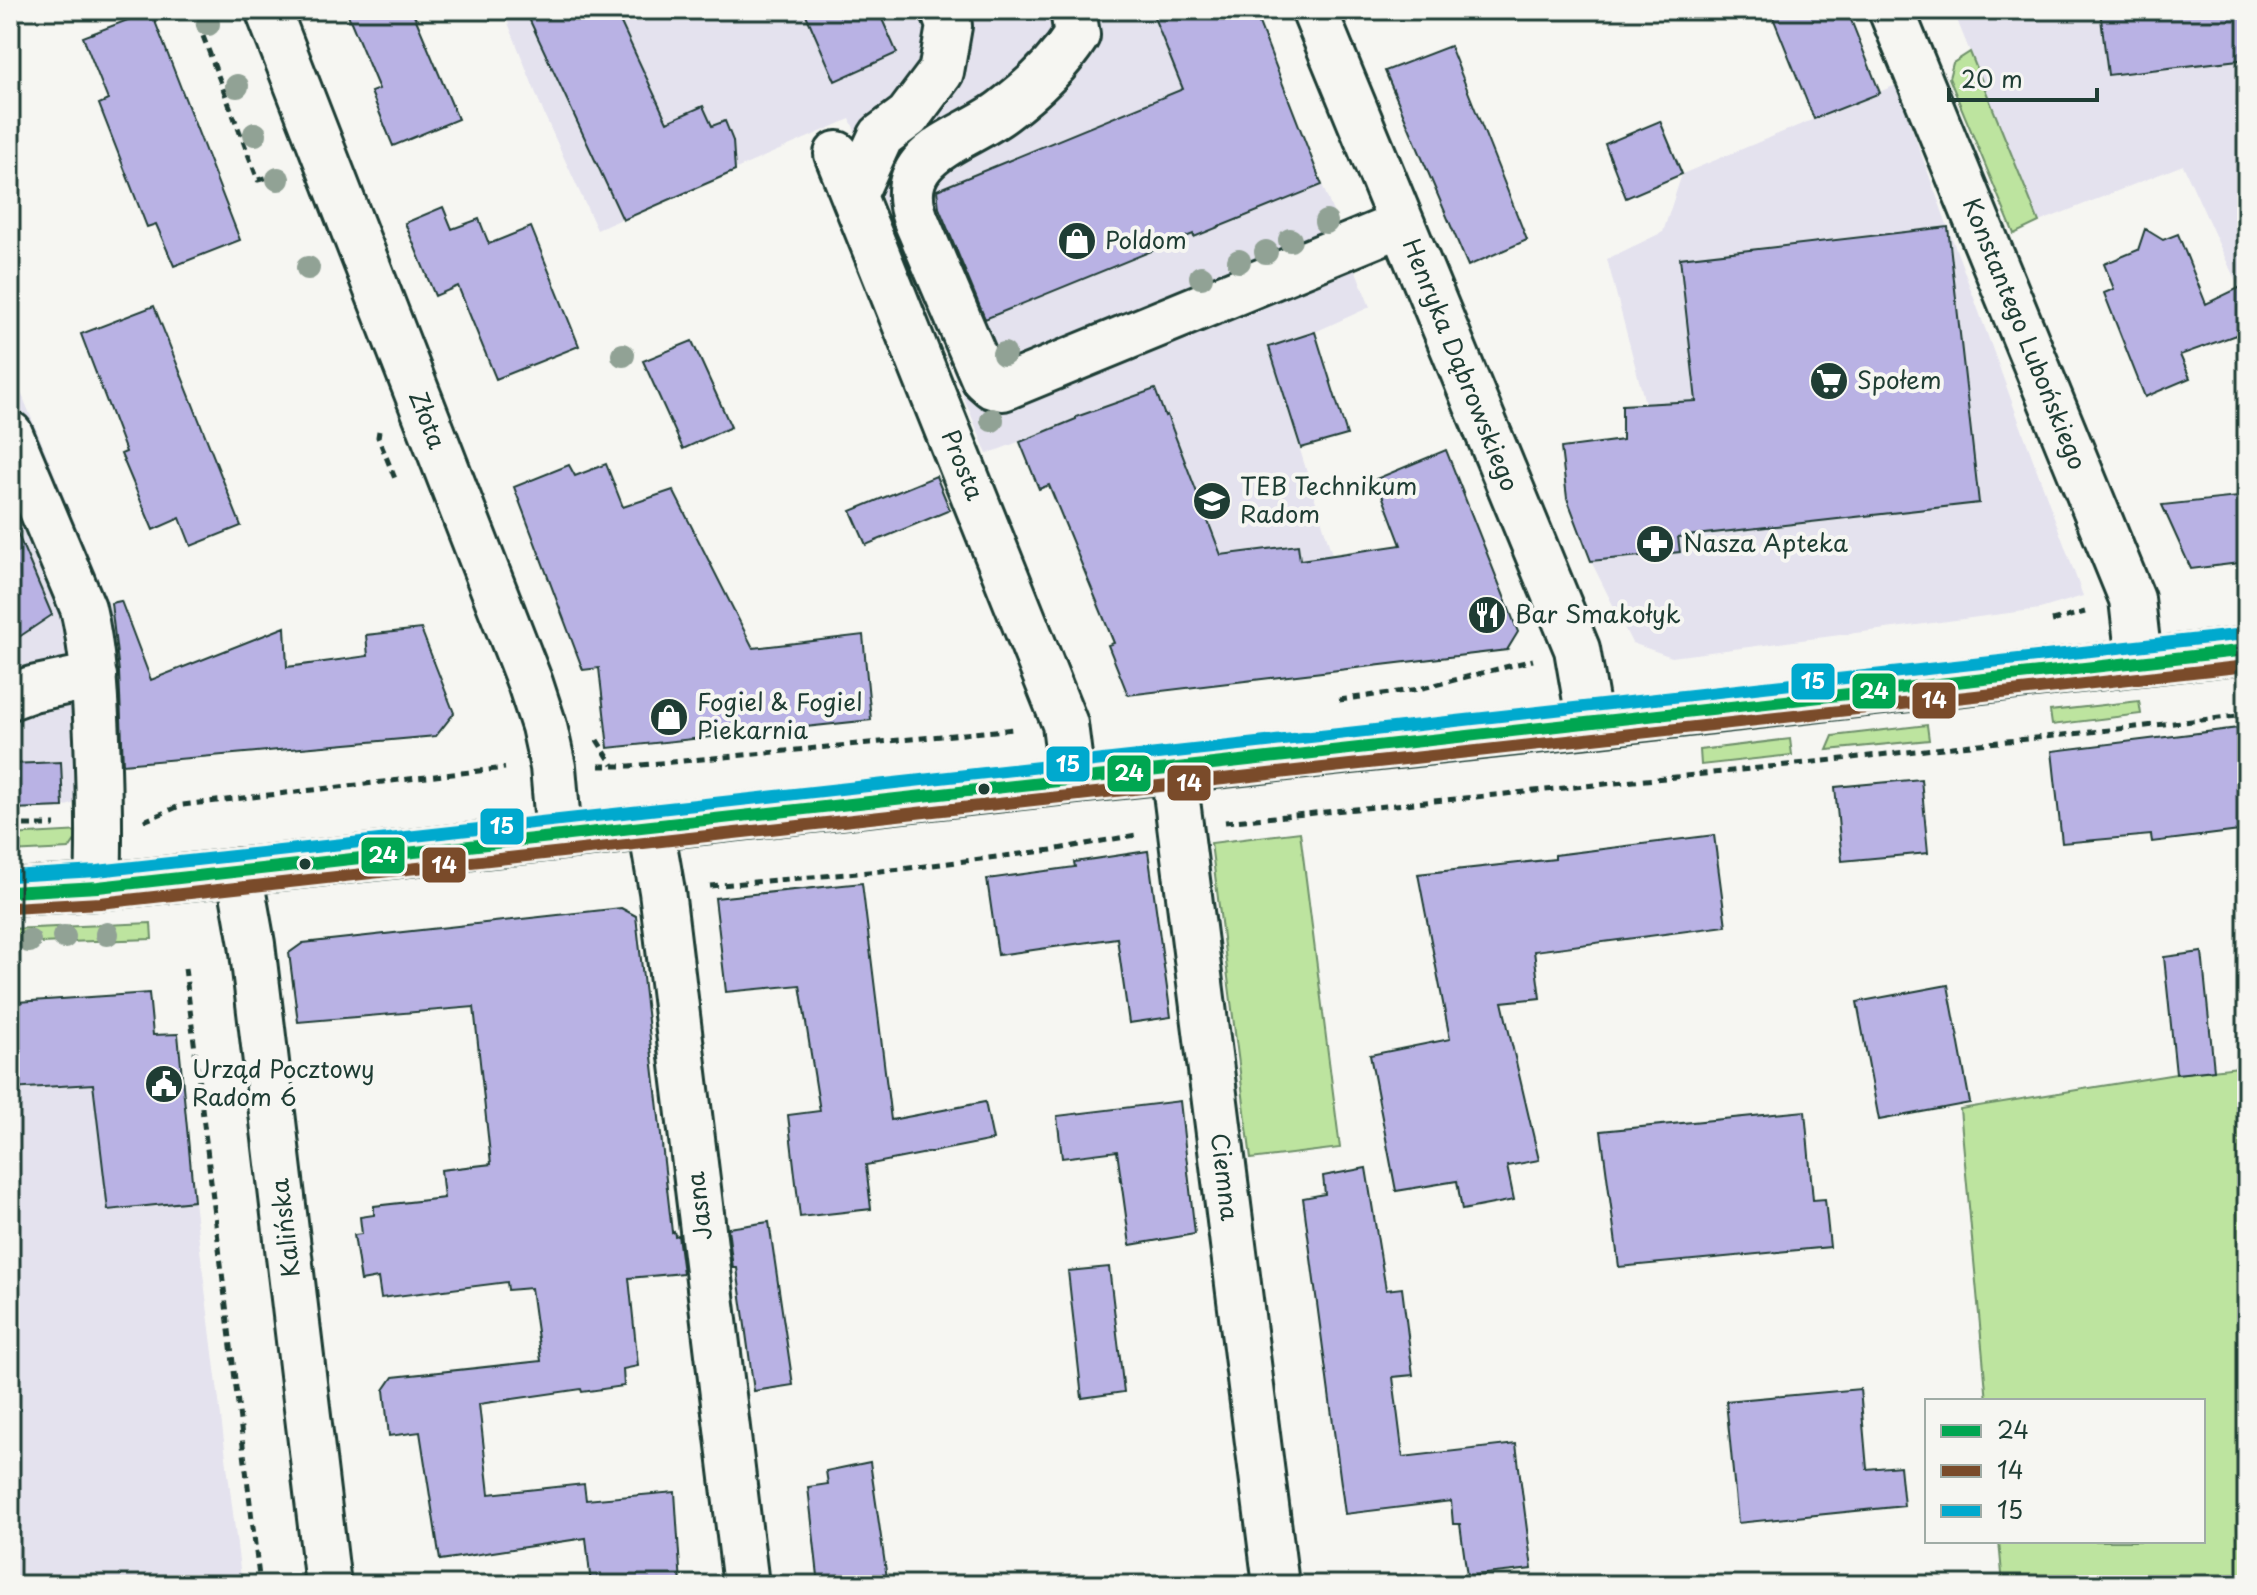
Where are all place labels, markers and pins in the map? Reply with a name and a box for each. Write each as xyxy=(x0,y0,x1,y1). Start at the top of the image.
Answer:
shop icon: Poldom xyxy=(1056,220,1098,262)
place label: Poldom xyxy=(1105,221,1187,257)
supermarket icon: Społem xyxy=(1808,360,1850,402)
place label: Społem xyxy=(1857,361,1941,397)
place label: TEB Technikum Radom xyxy=(1240,467,1417,531)
school or university icon: TEB Technikum Radom xyxy=(1191,480,1233,522)
pharmacy icon: Nasza Apteka xyxy=(1634,523,1676,565)
place label: Nasza Apteka xyxy=(1683,524,1848,560)
restaurant icon: Bar Smakołyk xyxy=(1466,594,1508,636)
place label: Bar Smakołyk xyxy=(1515,595,1681,631)
place label: Fogiel & Fogiel Piekarnia xyxy=(697,683,862,747)
shop icon: Fogiel & Fogiel Piekarnia xyxy=(648,696,690,738)
unlabelled marker xyxy=(976,781,992,797)
unlabelled marker xyxy=(297,856,313,872)
place label: Urząd Pocztowy Radom 6 xyxy=(192,1050,375,1114)
public building icon: Urząd Pocztowy Radom 6 xyxy=(143,1063,185,1105)

